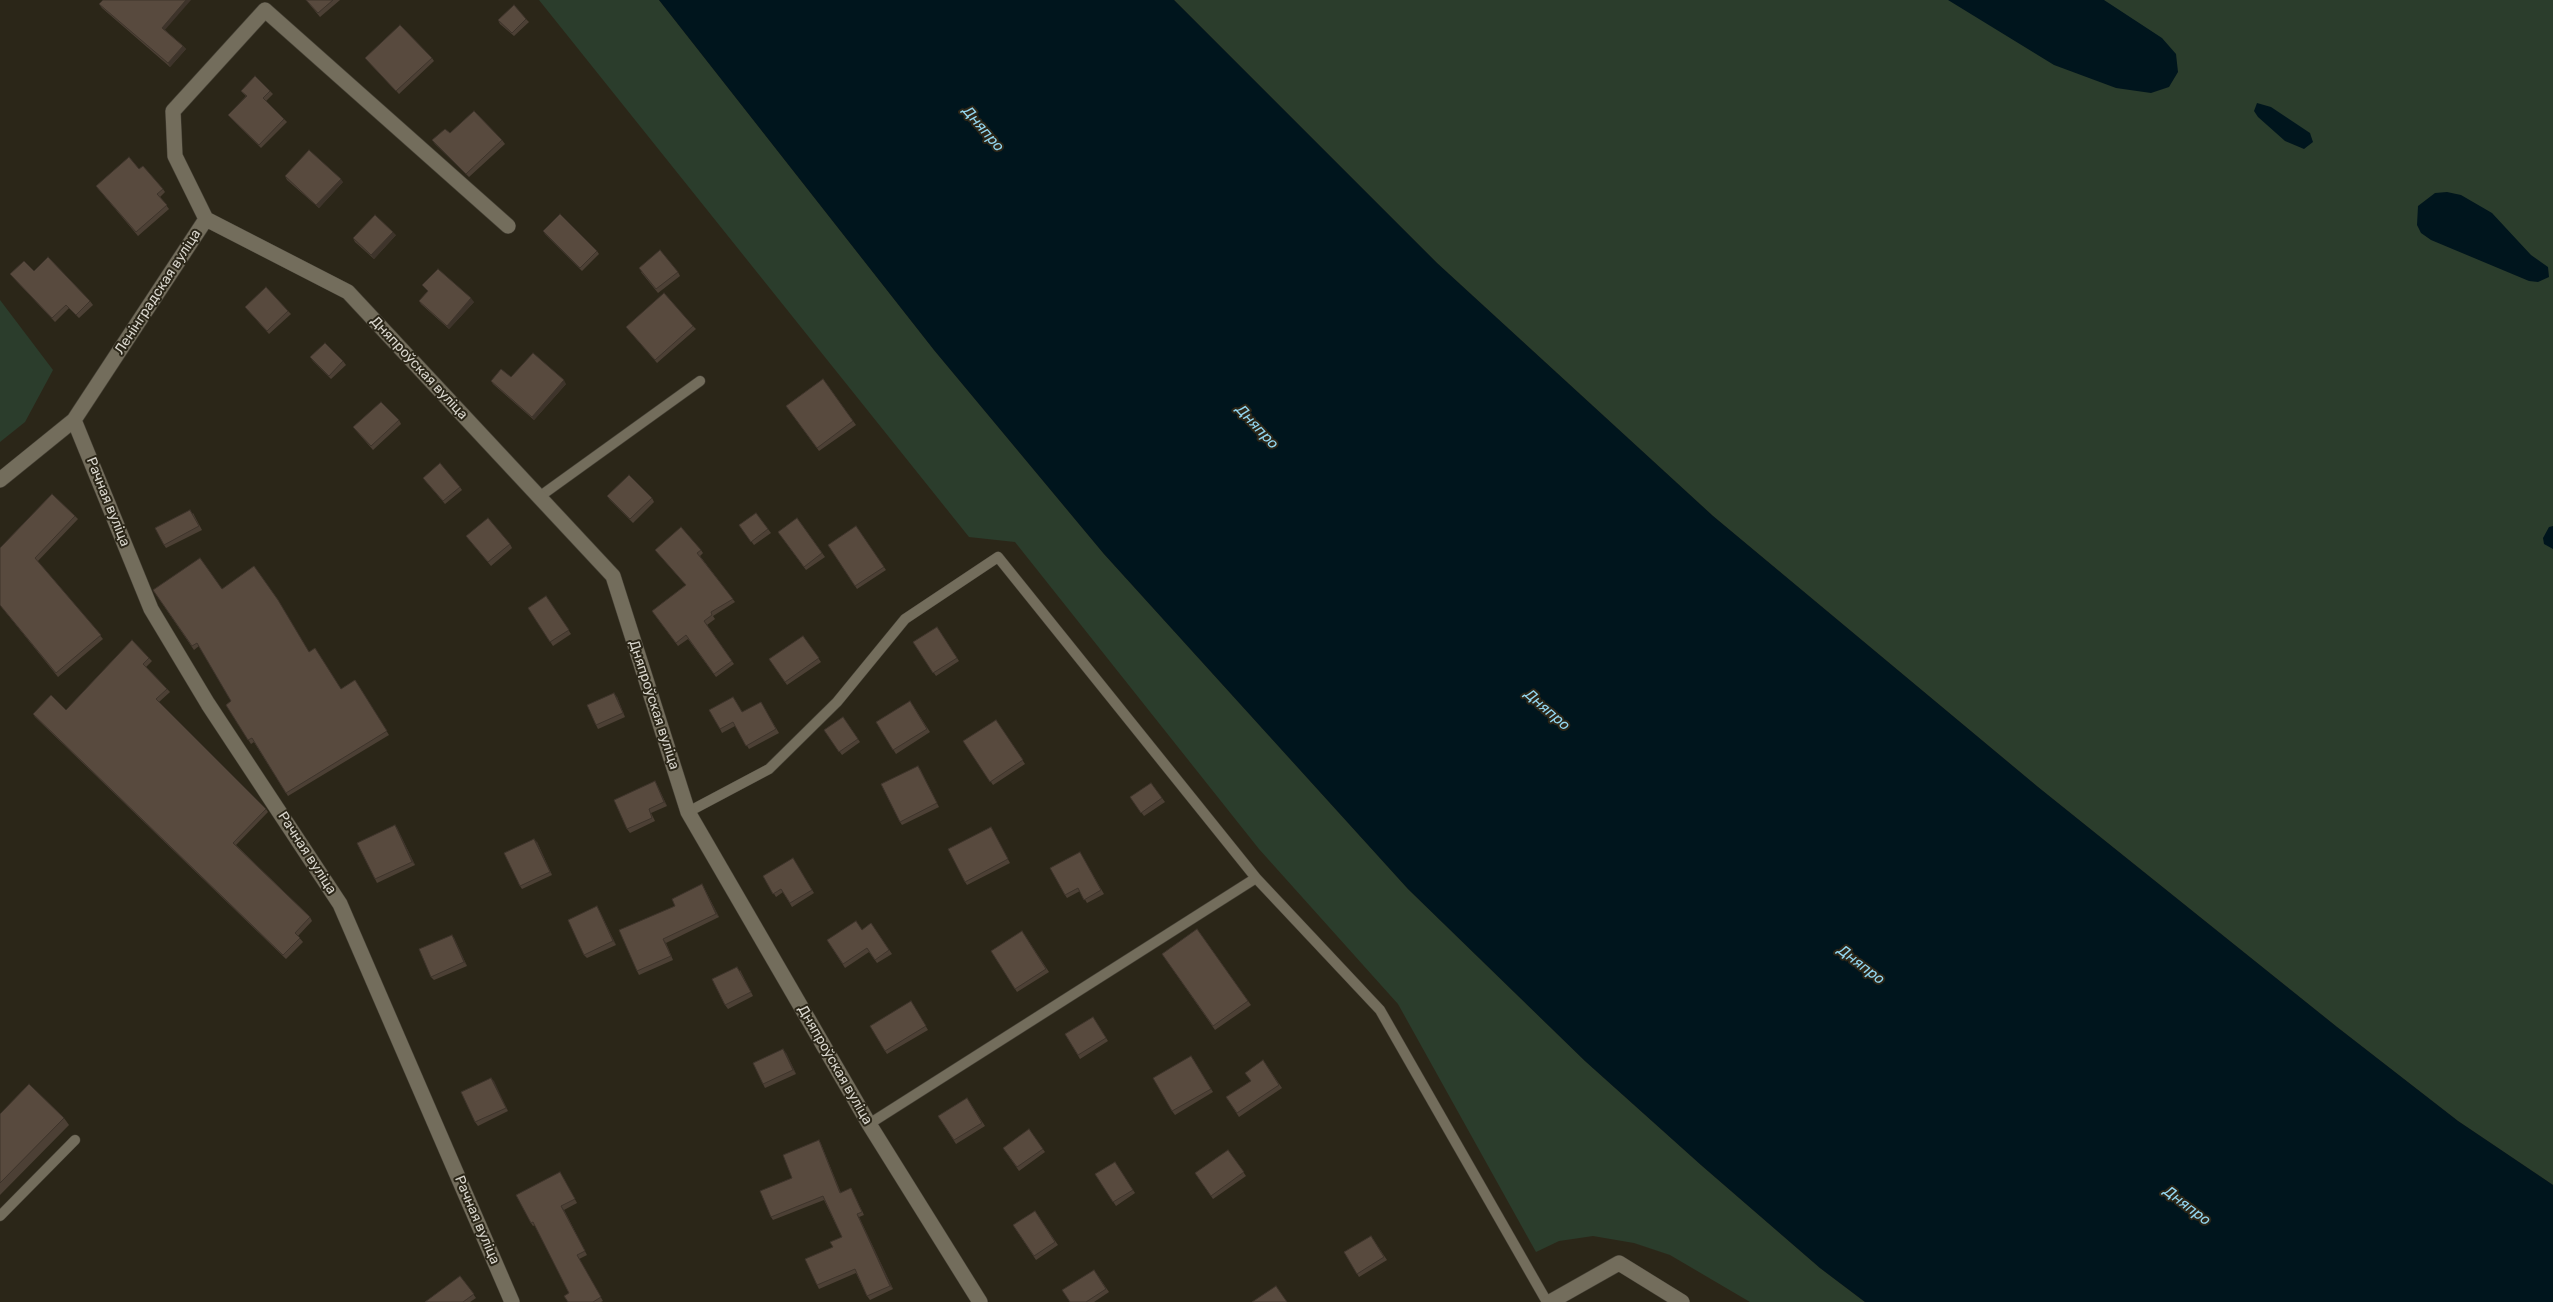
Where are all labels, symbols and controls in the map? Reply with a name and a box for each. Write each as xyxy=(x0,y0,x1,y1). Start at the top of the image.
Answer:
water label: Дняпро xyxy=(958,103,1008,155)
street label: Ленінградская вуліца xyxy=(111,226,205,358)
street label: Дняпроўская вуліца xyxy=(367,313,471,423)
water label: Дняпро xyxy=(1232,401,1282,453)
street label: Рачная вуліца xyxy=(82,455,134,549)
street label: Дняпроўская вуліца xyxy=(625,638,683,772)
water label: Дняпро xyxy=(1521,685,1573,735)
street label: Рачная вуліца xyxy=(274,809,340,897)
water label: Дняпро xyxy=(1834,941,1888,989)
street label: Дняпроўская вуліца xyxy=(794,1002,876,1128)
street label: Рачная вуліца xyxy=(451,1173,503,1267)
water label: Дняпро xyxy=(2160,1182,2214,1230)

